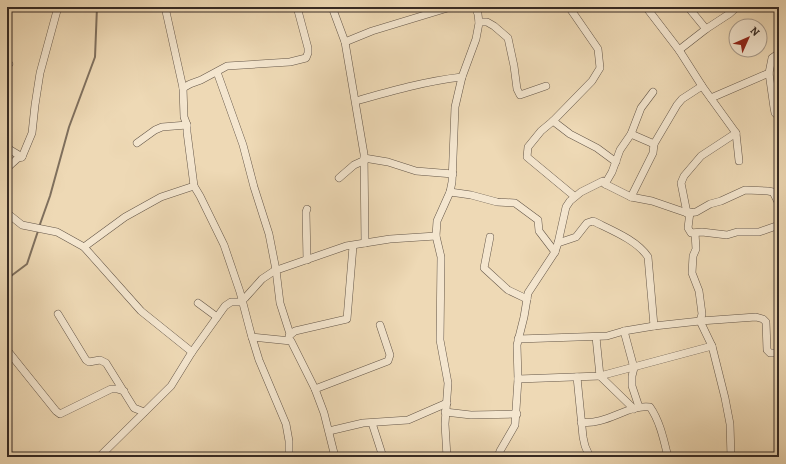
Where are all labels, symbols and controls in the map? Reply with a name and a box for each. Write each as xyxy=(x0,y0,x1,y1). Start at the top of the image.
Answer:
north arrow xyxy=(728,18,768,58)
text: N xyxy=(747,23,763,39)

